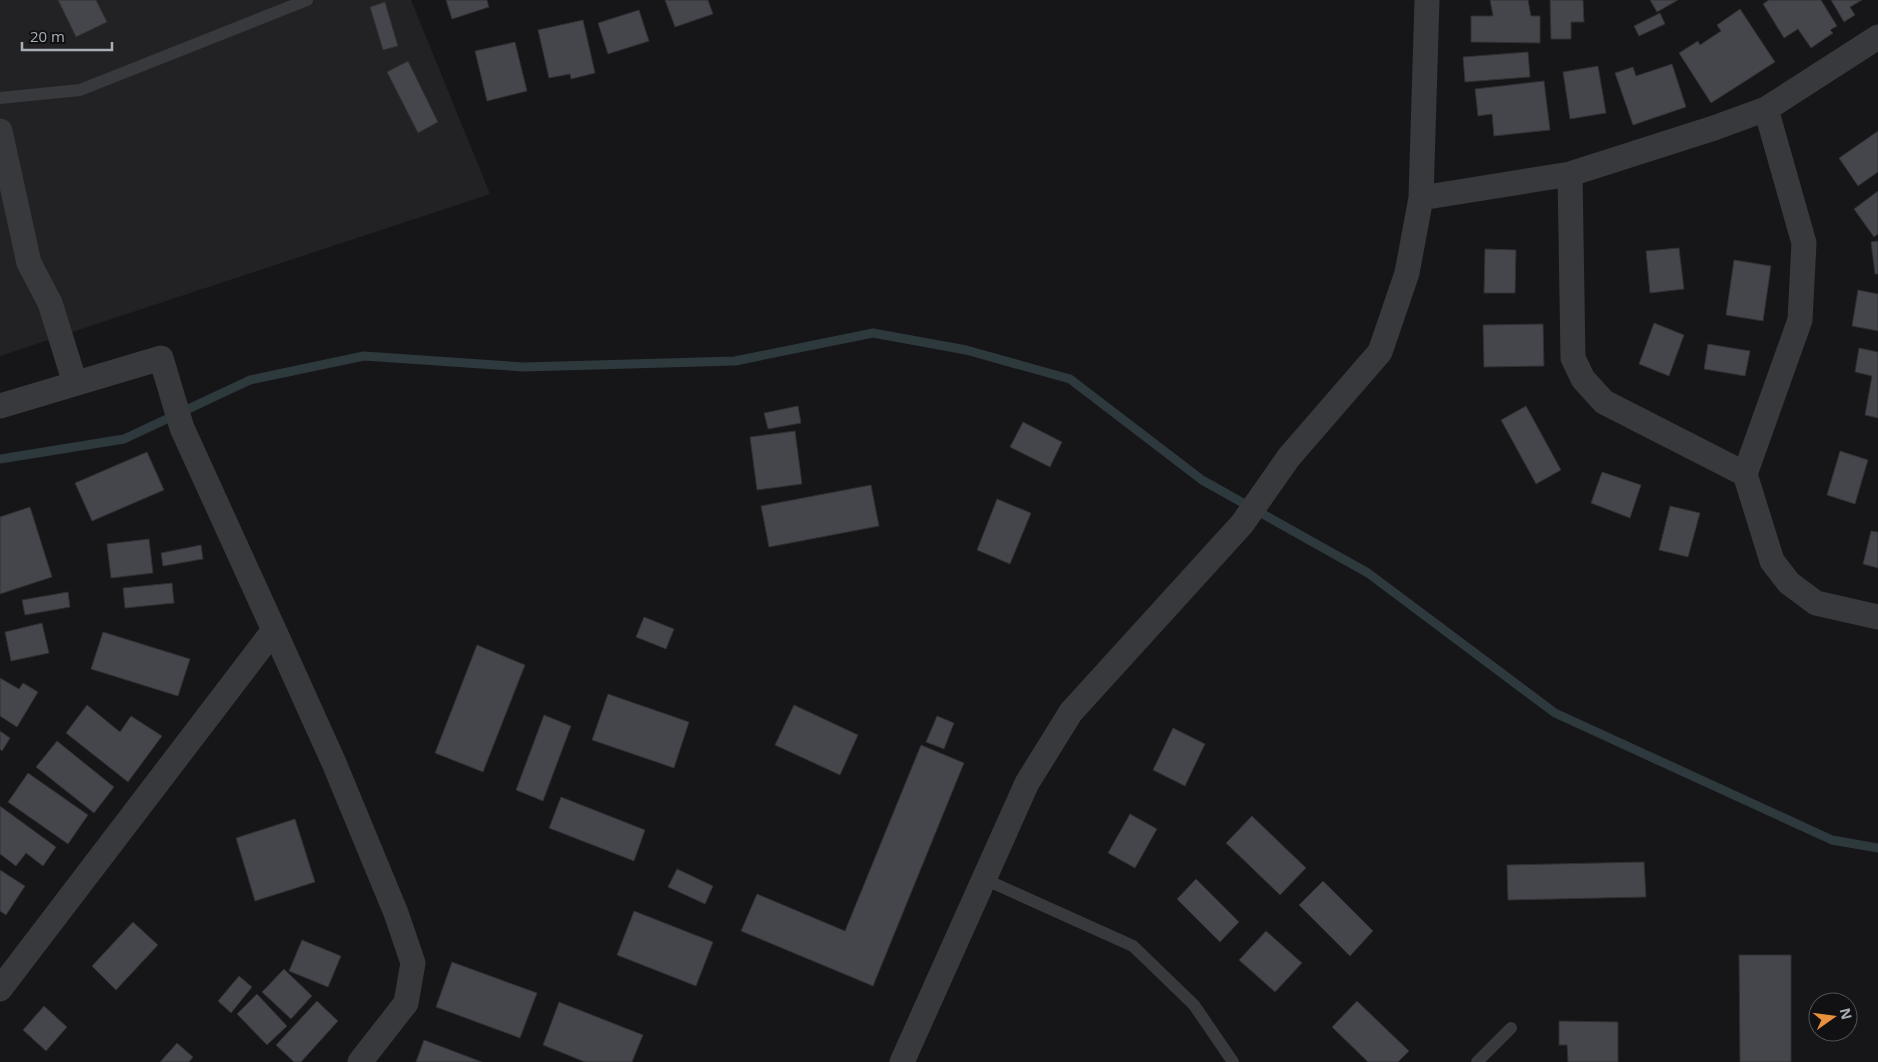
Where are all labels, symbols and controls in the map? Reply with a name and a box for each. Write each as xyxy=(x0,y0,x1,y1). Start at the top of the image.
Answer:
scale bar xyxy=(22,20,112,52)
text: 20 m xyxy=(30,26,65,46)
north arrow xyxy=(1808,992,1858,1042)
text: N xyxy=(1836,1006,1857,1022)

